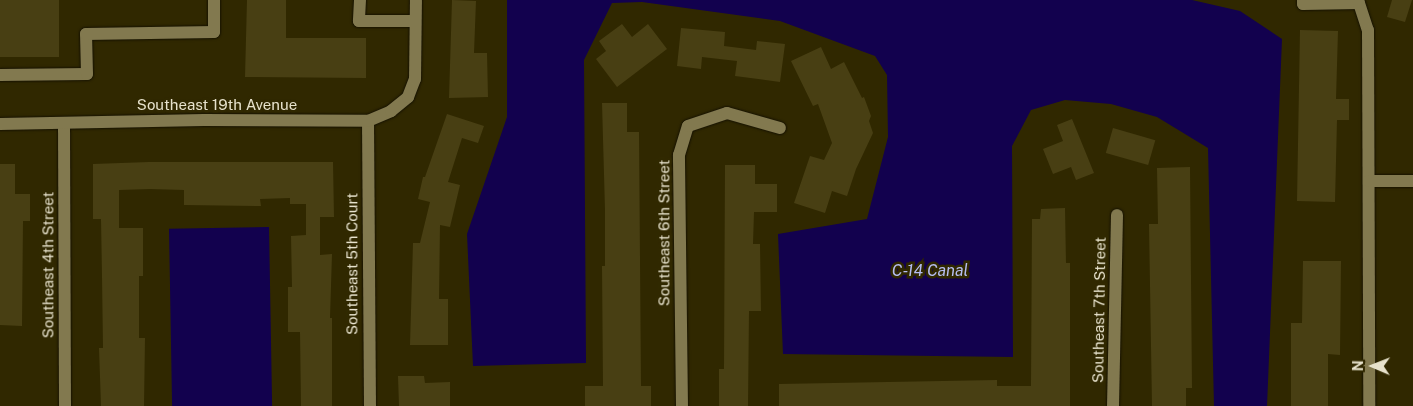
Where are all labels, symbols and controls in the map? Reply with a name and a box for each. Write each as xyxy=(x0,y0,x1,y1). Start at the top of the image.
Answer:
street label: Southeast 19th Avenue xyxy=(137,96,297,114)
street label: Southeast 6th Street xyxy=(655,160,673,306)
street label: Southeast 4th Street xyxy=(39,192,57,338)
street label: Southeast 5th Court xyxy=(343,193,361,335)
street label: Southeast 7th Street xyxy=(1089,237,1109,383)
water label: C-14 Canal xyxy=(892,261,968,281)
north arrow xyxy=(1348,341,1398,391)
text: N xyxy=(1350,360,1366,371)

